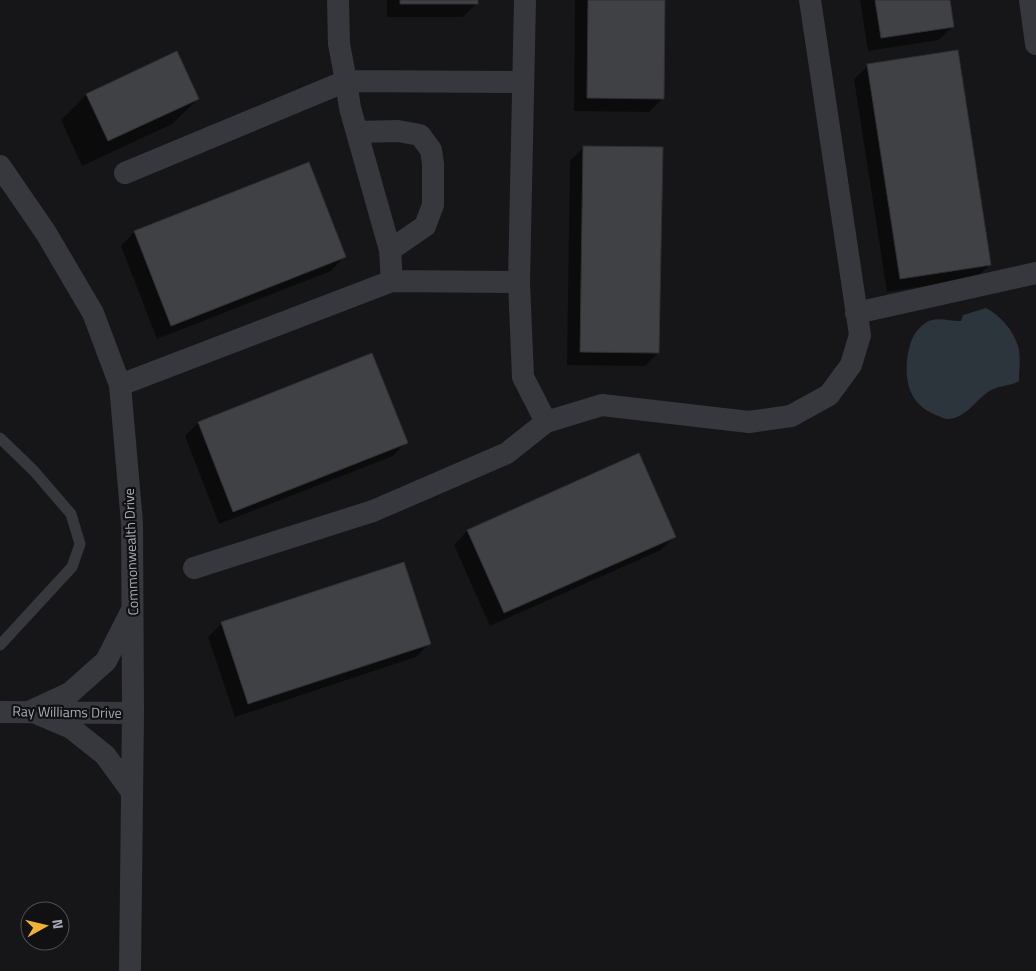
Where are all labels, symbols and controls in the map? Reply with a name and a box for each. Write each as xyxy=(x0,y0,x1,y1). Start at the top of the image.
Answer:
street label: Commonwealth Drive xyxy=(118,488,143,616)
street label: Ray Williams Drive xyxy=(12,700,122,723)
north arrow xyxy=(20,901,70,951)
text: N xyxy=(47,918,69,930)

